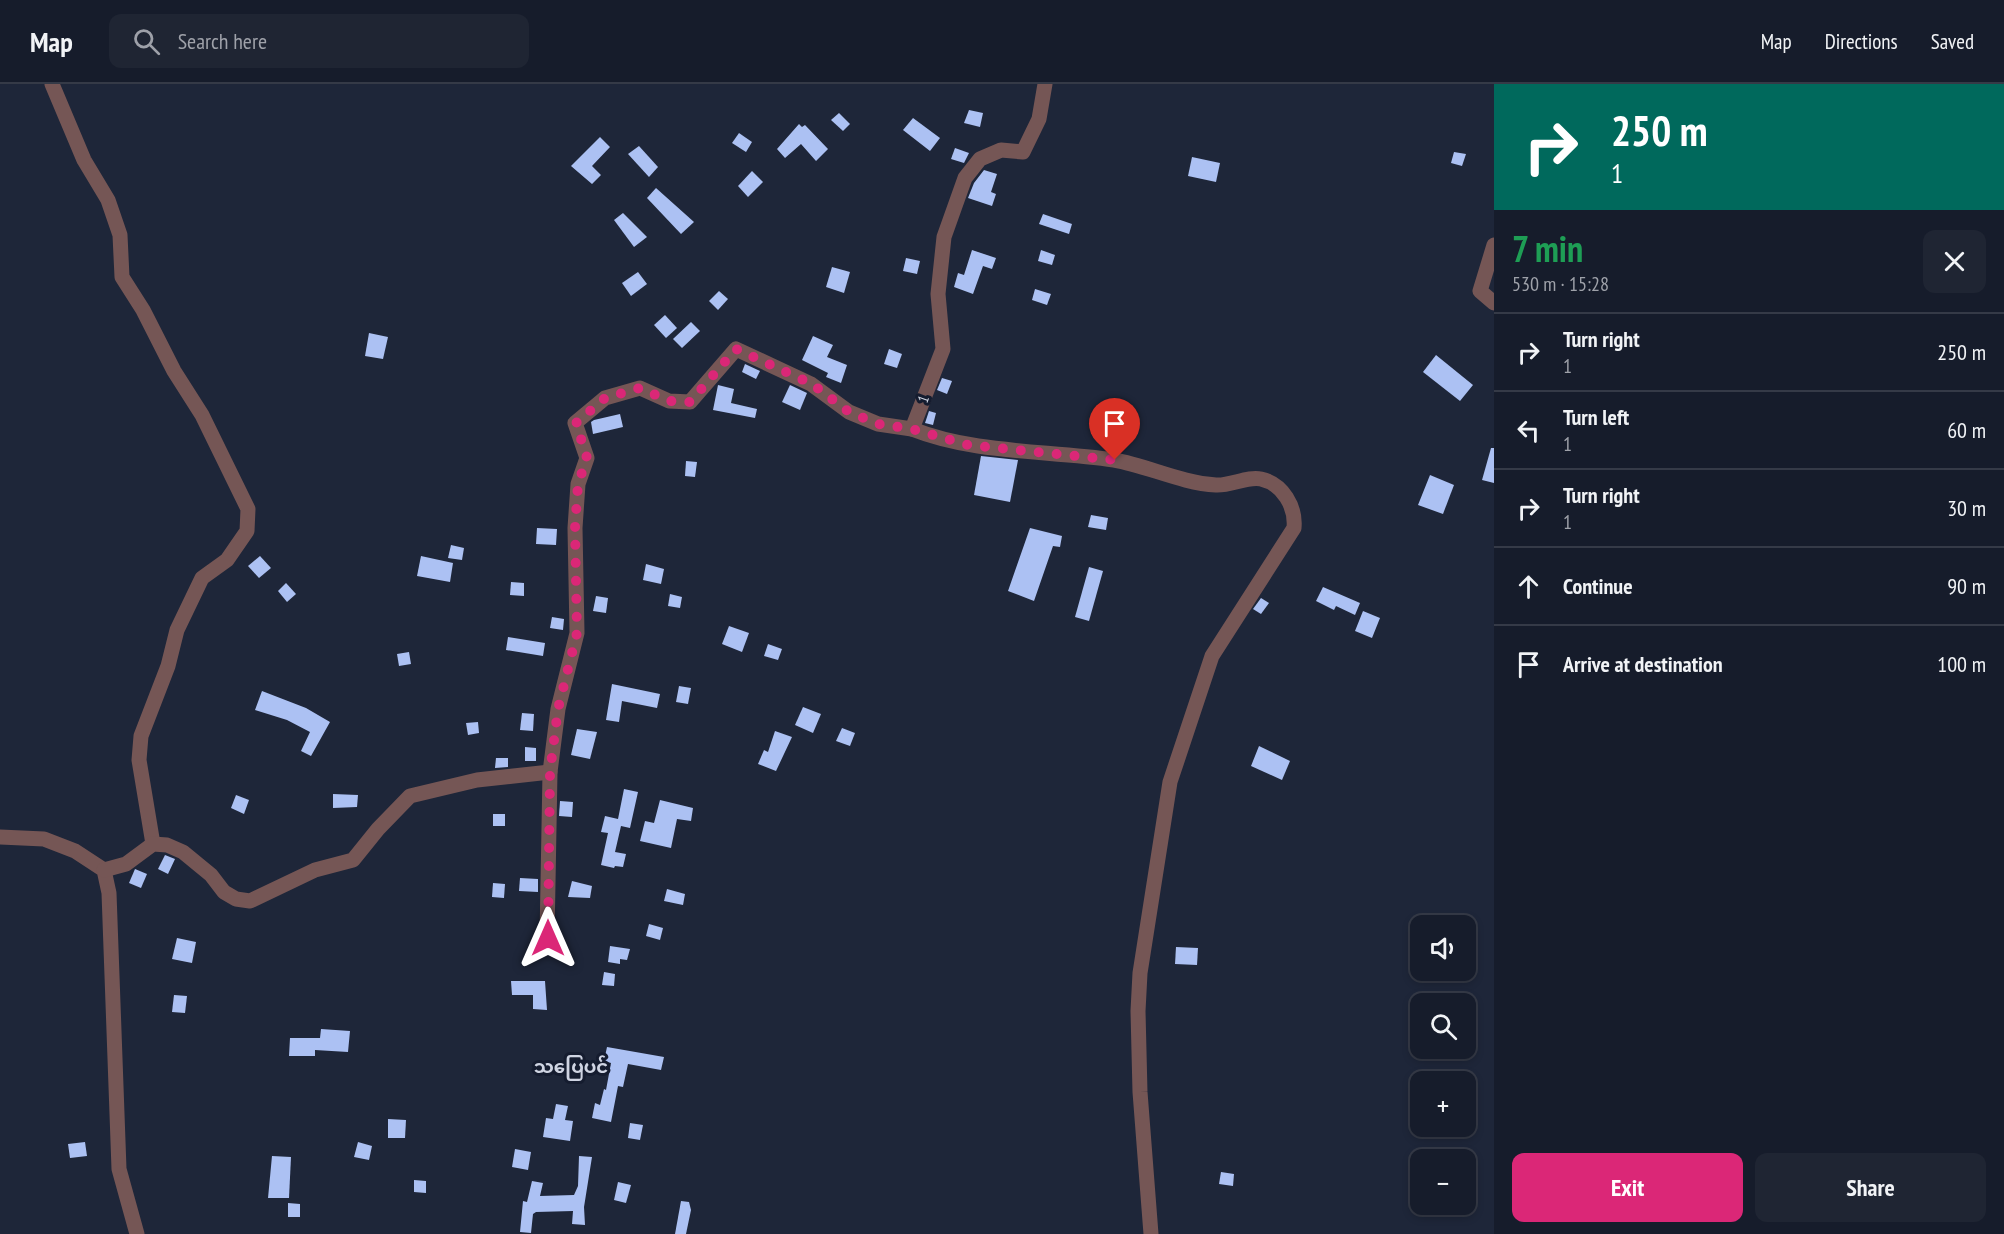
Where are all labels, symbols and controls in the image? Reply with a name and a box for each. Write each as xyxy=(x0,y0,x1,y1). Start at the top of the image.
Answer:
search box xyxy=(109,14,529,68)
text: Map xyxy=(30,23,73,60)
icon: search xyxy=(130,25,163,58)
text: Search here xyxy=(178,27,267,55)
text: Map xyxy=(1761,28,1792,55)
text: Directions xyxy=(1825,28,1898,55)
text: Saved xyxy=(1931,28,1974,55)
text: 250 m xyxy=(1611,103,1708,158)
icon: right xyxy=(1512,108,1590,186)
text: 1 xyxy=(1611,156,1623,190)
text: 7 min xyxy=(1512,225,1583,272)
button: close xyxy=(1923,230,1986,293)
text: 530 m · 15:28 xyxy=(1512,271,1609,297)
text: Turn right xyxy=(1563,325,1640,353)
icon: right xyxy=(1512,336,1545,369)
text: 250 m xyxy=(1937,338,1986,366)
text: 1 xyxy=(1563,353,1572,379)
street label: 1 xyxy=(913,393,933,405)
pin xyxy=(1089,398,1140,460)
text: Turn left xyxy=(1563,403,1629,431)
icon: arrive xyxy=(1098,407,1131,440)
icon: left xyxy=(1512,414,1545,447)
text: 60 m xyxy=(1947,416,1986,444)
text: 1 xyxy=(1563,431,1572,457)
text: Turn right xyxy=(1563,481,1640,509)
icon: right xyxy=(1512,492,1545,525)
text: 30 m xyxy=(1947,494,1986,522)
text: 1 xyxy=(1563,509,1572,535)
icon: ahead xyxy=(1512,570,1545,603)
text: Continue xyxy=(1563,572,1633,600)
text: 90 m xyxy=(1947,572,1986,600)
icon: arrive xyxy=(1512,648,1545,681)
text: Arrive at destination xyxy=(1563,650,1723,678)
text: 100 m xyxy=(1937,650,1986,678)
position arrow xyxy=(516,906,580,970)
map controls xyxy=(1410,915,1476,1215)
button: sound xyxy=(1410,915,1476,981)
button: search xyxy=(1410,993,1476,1059)
district label: သပြေပင် xyxy=(534,1055,608,1081)
button: + xyxy=(1410,1071,1476,1137)
button: − xyxy=(1410,1149,1476,1215)
button: Exit xyxy=(1512,1153,1743,1222)
button: Share xyxy=(1755,1153,1986,1222)

